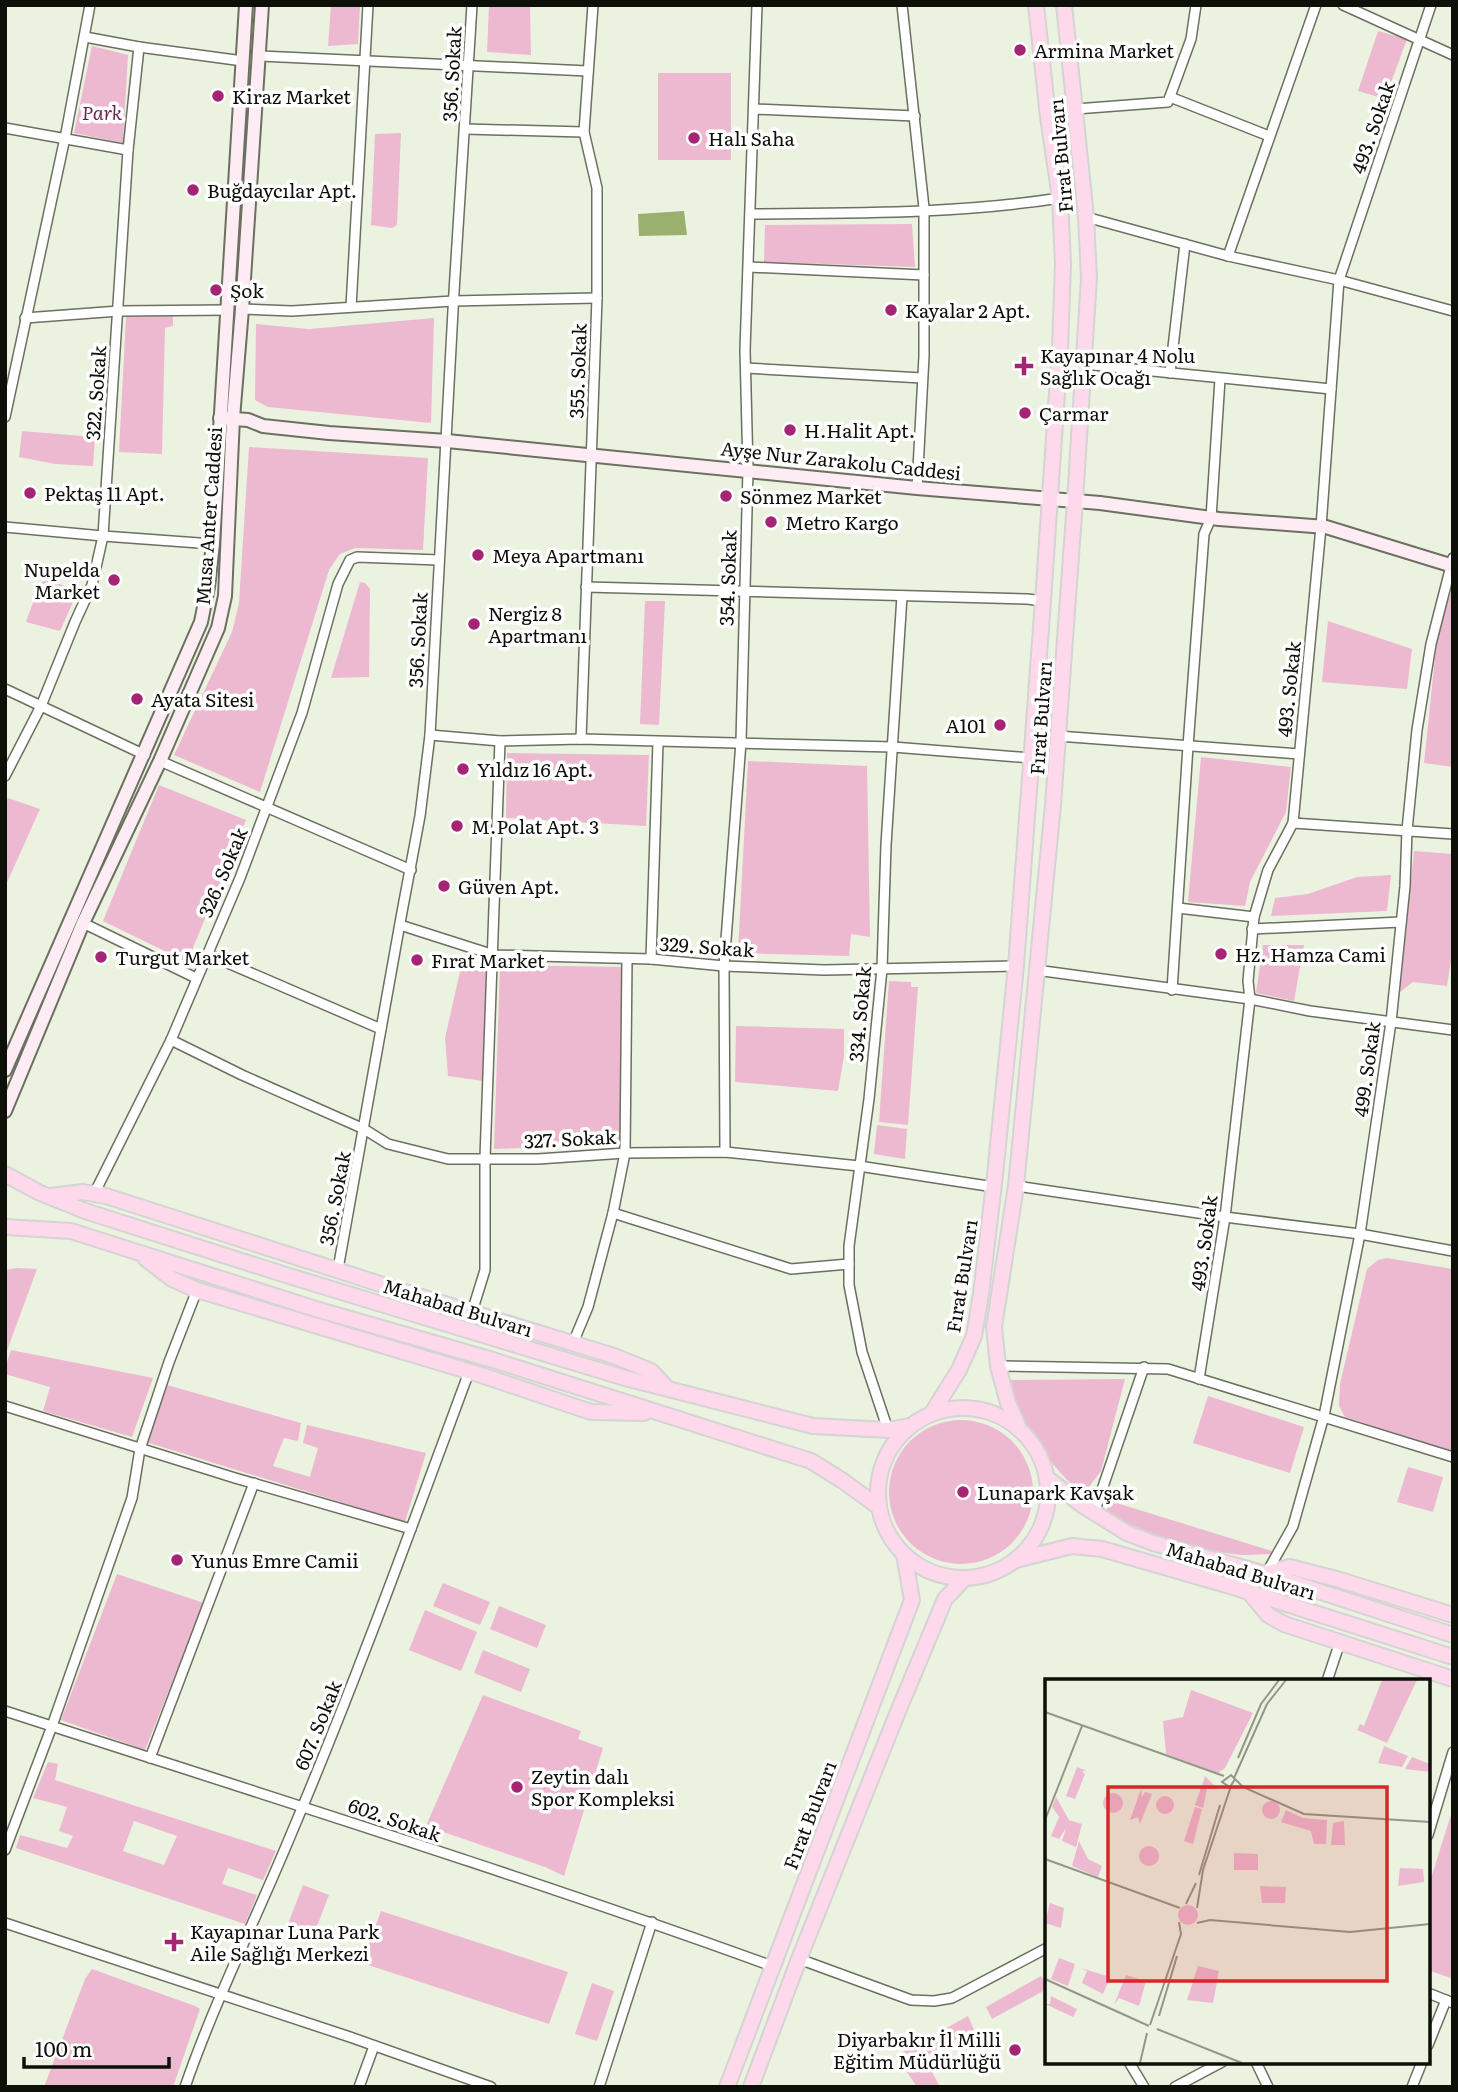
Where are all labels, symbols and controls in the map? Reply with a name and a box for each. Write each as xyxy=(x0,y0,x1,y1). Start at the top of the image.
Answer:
street label: 356. Sokak xyxy=(435,25,468,123)
place label: Armina Market xyxy=(1034,36,1174,64)
marker: Armina Market xyxy=(1012,42,1028,58)
street label: 493. Sokak xyxy=(1343,76,1401,177)
place label: Kiraz Market xyxy=(232,82,351,110)
marker: Kiraz Market xyxy=(210,88,226,104)
park label: Park xyxy=(82,98,123,126)
street label: Fırat Bulvarı xyxy=(1041,98,1079,214)
place label: Halı Saha xyxy=(708,124,796,152)
marker: Halı Saha xyxy=(686,130,702,146)
place label: Buğdaycılar Apt. xyxy=(207,176,357,204)
marker: Buğdaycılar Apt. xyxy=(185,182,201,198)
place label: Şok xyxy=(230,276,264,304)
marker: Şok xyxy=(208,282,224,298)
place label: Kayalar 2 Apt. xyxy=(905,296,1031,324)
marker: Kayalar 2 Apt. xyxy=(883,302,899,318)
street label: 355. Sokak xyxy=(561,323,593,419)
place label: Kayapınar 4 Nolu Sağlık Ocağı xyxy=(1040,341,1195,391)
street label: 322. Sokak xyxy=(78,344,112,441)
marker: Kayapınar 4 Nolu Sağlık Ocağı xyxy=(1014,356,1034,376)
place label: Çarmar xyxy=(1039,399,1109,427)
marker: Çarmar xyxy=(1017,405,1033,421)
place label: H.Halit Apt. xyxy=(804,416,915,444)
marker: H.Halit Apt. xyxy=(782,422,798,438)
street label: Musa Anter Caddesi xyxy=(188,426,228,606)
street label: Ayşe Nur Zarakolu Caddesi xyxy=(719,433,963,487)
place label: Pektaş 11 Apt. xyxy=(44,479,165,507)
place label: Sönmez Market xyxy=(740,482,882,510)
marker: Pektaş 11 Apt. xyxy=(22,485,38,501)
marker: Sönmez Market xyxy=(718,488,734,504)
place label: Metro Kargo xyxy=(785,508,899,536)
marker: Metro Kargo xyxy=(763,514,779,530)
street label: 354. Sokak xyxy=(711,529,743,626)
place label: Meya Apartmanı xyxy=(492,541,644,569)
marker: Meya Apartmanı xyxy=(470,547,486,563)
place label: Nupelda Market xyxy=(24,555,101,605)
marker: Nupelda Market xyxy=(106,572,122,588)
street label: 356. Sokak xyxy=(401,591,434,689)
place label: Nergiz 8 Apartmanı xyxy=(488,599,587,649)
marker: Nergiz 8 Apartmanı xyxy=(466,616,482,632)
street label: 493. Sokak xyxy=(1269,639,1307,738)
street label: Fırat Bulvarı xyxy=(1022,660,1058,776)
place label: Ayata Sitesi xyxy=(151,685,254,713)
marker: Ayata Sitesi xyxy=(129,691,145,707)
place label: A101 xyxy=(946,711,986,739)
marker: A101 xyxy=(992,717,1008,733)
place label: Yıldız 16 Apt. xyxy=(477,755,593,783)
marker: Yıldız 16 Apt. xyxy=(455,761,471,777)
place label: M.Polat Apt. 3 xyxy=(471,812,599,840)
marker: M.Polat Apt. 3 xyxy=(449,818,465,834)
street label: 326. Sokak xyxy=(190,822,254,921)
place label: Güven Apt. xyxy=(458,872,560,900)
marker: Güven Apt. xyxy=(436,878,452,894)
street label: 329. Sokak xyxy=(659,929,756,963)
place label: Hz. Hamza Cami xyxy=(1235,940,1386,968)
place label: Turgut Market xyxy=(115,943,250,971)
place label: Fırat Market xyxy=(431,946,545,974)
marker: Hz. Hamza Cami xyxy=(1213,946,1229,962)
marker: Turgut Market xyxy=(93,949,109,965)
marker: Fırat Market xyxy=(409,952,425,968)
street label: 334. Sokak xyxy=(841,964,877,1063)
street label: 499. Sokak xyxy=(1345,1019,1387,1119)
street label: 327. Sokak xyxy=(523,1122,617,1154)
street label: 356. Sokak xyxy=(311,1148,357,1248)
street label: 493. Sokak xyxy=(1182,1193,1224,1293)
street label: Fırat Bulvarı xyxy=(938,1217,984,1335)
street label: Mahabad Bulvarı xyxy=(380,1271,536,1343)
place label: Lunapark Kavşak xyxy=(977,1478,1134,1506)
marker: Lunapark Kavşak xyxy=(955,1484,971,1500)
street label: Mahabad Bulvarı xyxy=(1163,1534,1319,1606)
place label: Yunus Emre Camii xyxy=(191,1546,359,1574)
marker: Yunus Emre Camii xyxy=(169,1552,185,1568)
street label: 607. Sokak xyxy=(286,1675,348,1774)
inset map xyxy=(1045,1679,1430,2064)
street label: Fırat Bulvarı xyxy=(775,1757,843,1873)
place label: Zeytin dalı Spor Kompleksi xyxy=(531,1762,675,1812)
marker: Zeytin dalı Spor Kompleksi xyxy=(509,1779,525,1795)
street label: 602. Sokak xyxy=(345,1790,446,1848)
place label: Kayapınar Luna Park Aile Sağlığı Merkezi xyxy=(190,1917,380,1967)
marker: Kayapınar Luna Park Aile Sağlığı Merkezi xyxy=(164,1932,184,1952)
scale bar xyxy=(24,2025,170,2070)
place label: Diyarbakır İl Milli Eğitim Müdürlüğü xyxy=(833,2025,1001,2075)
text: 100 m xyxy=(35,2032,92,2063)
marker: Diyarbakır İl Milli Eğitim Müdürlüğü xyxy=(1007,2042,1023,2058)

